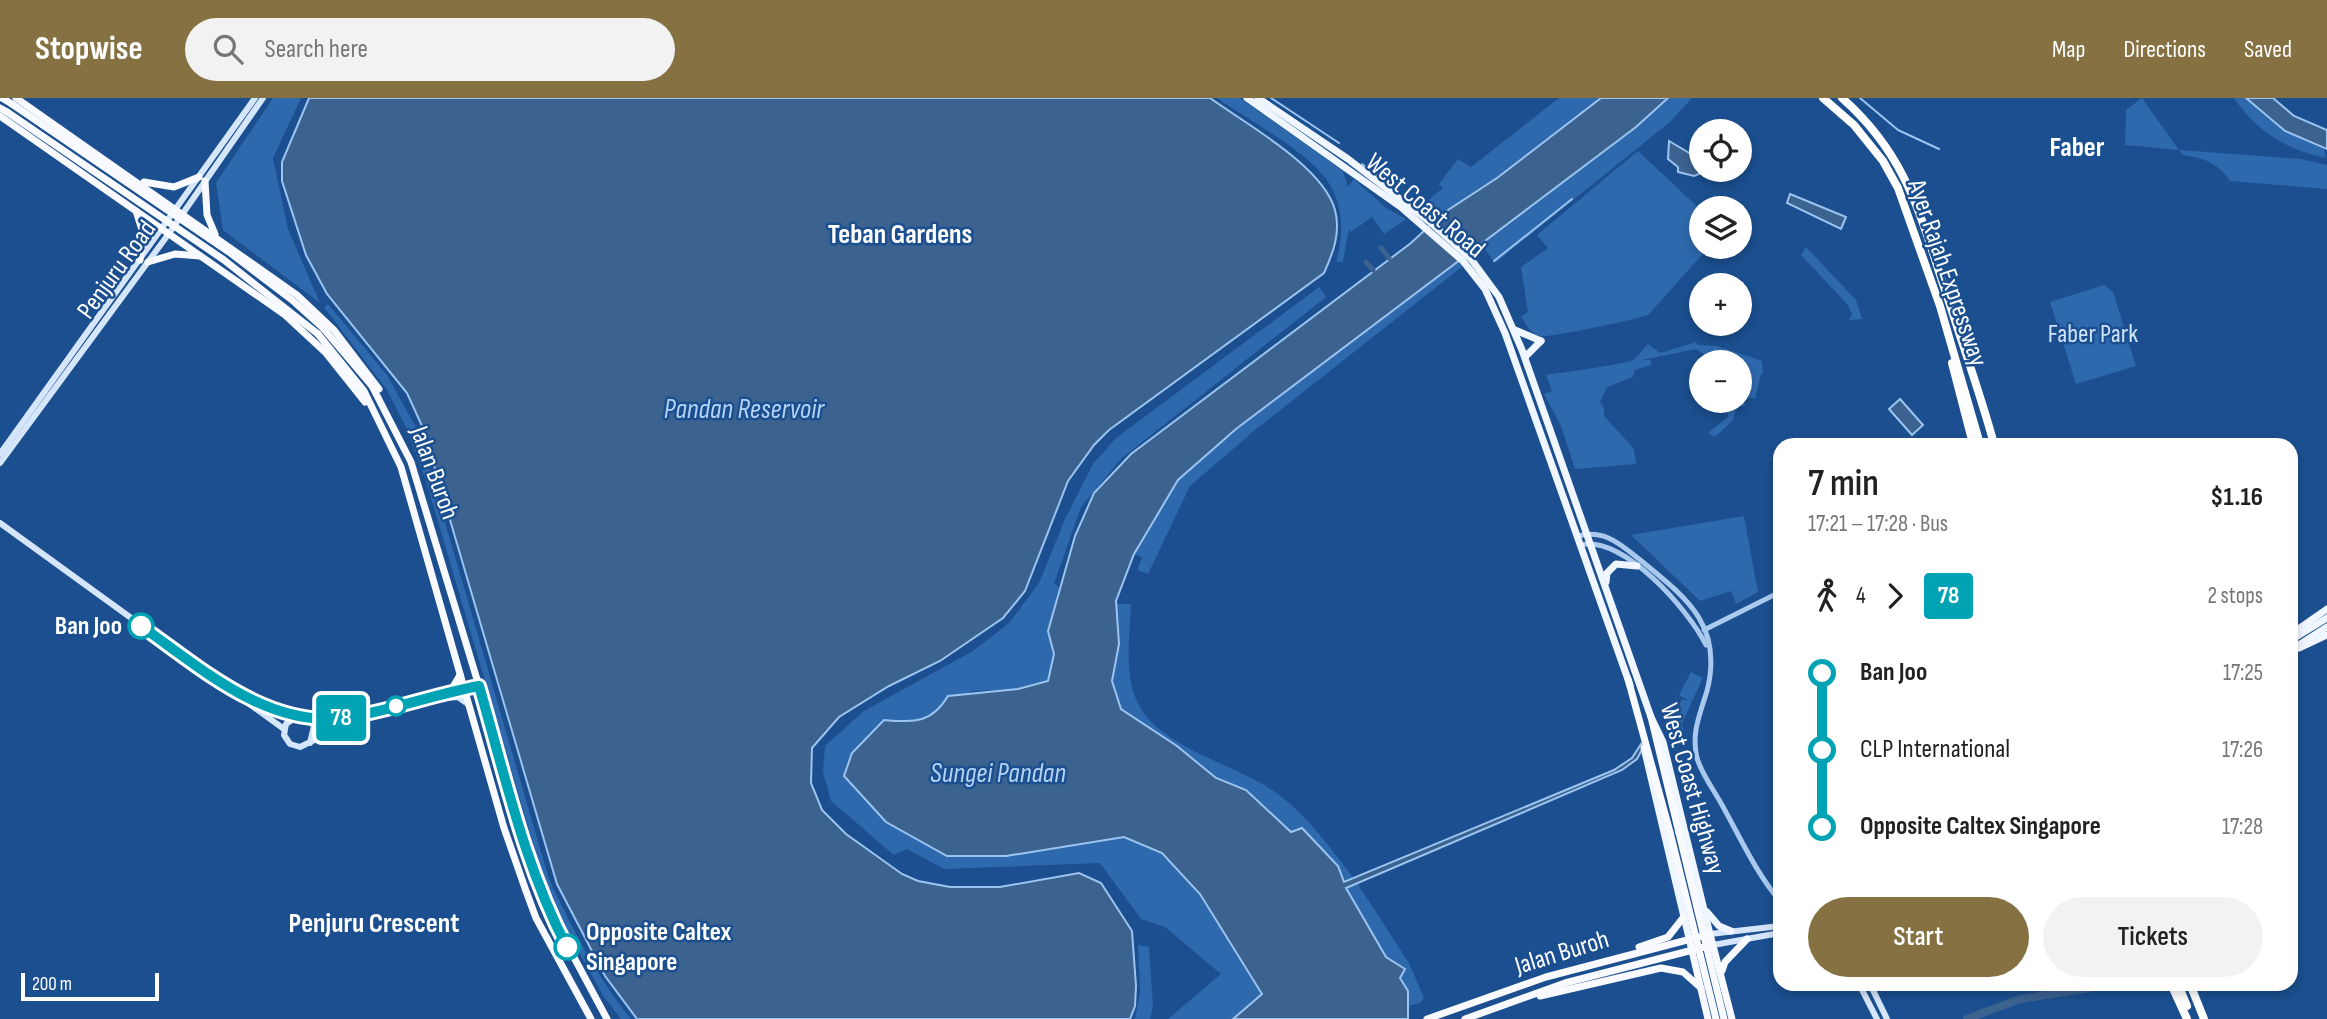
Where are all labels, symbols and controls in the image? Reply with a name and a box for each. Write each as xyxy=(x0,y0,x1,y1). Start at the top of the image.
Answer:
search box xyxy=(185,18,675,81)
text: Stopwise xyxy=(35,29,143,69)
icon: search xyxy=(209,30,247,68)
text: Search here xyxy=(265,34,368,65)
text: Map xyxy=(2052,35,2085,64)
text: Directions xyxy=(2123,35,2206,64)
text: Saved xyxy=(2244,35,2292,64)
map controls xyxy=(1689,119,1752,413)
button: locate xyxy=(1689,119,1752,182)
district label: Faber xyxy=(2050,131,2105,164)
street label: West Coast Road xyxy=(1359,147,1491,265)
street label: Ayer Rajah Expressway xyxy=(1900,175,1993,370)
button: layers xyxy=(1689,196,1752,259)
street label: Penjuru Road xyxy=(71,215,163,325)
district label: Teban Gardens xyxy=(828,218,972,251)
button: + xyxy=(1689,273,1752,336)
park label: Faber Park xyxy=(2048,319,2138,350)
button: − xyxy=(1689,350,1752,413)
water label: Pandan Reservoir xyxy=(664,393,825,426)
street label: Jalan Buroh xyxy=(403,421,465,524)
text: 7 min xyxy=(1808,461,1879,506)
text: $1.16 xyxy=(2210,482,2263,513)
text: 17:21 – 17:28 · Bus xyxy=(1808,510,1948,538)
icon: walk xyxy=(1808,577,1846,615)
icon: forward xyxy=(1876,577,1914,615)
text: 78 xyxy=(1938,581,1959,610)
text: 4 xyxy=(1856,582,1866,610)
text: 2 stops xyxy=(2207,582,2263,610)
place label: Ban Joo xyxy=(55,611,122,642)
marker: Ban Joo xyxy=(128,613,154,639)
text: Ban Joo xyxy=(1860,657,1927,688)
text: 17:25 xyxy=(2223,659,2263,687)
line badge: 78 xyxy=(310,695,372,741)
unlabelled marker xyxy=(386,696,406,716)
street label: West Coast Highway xyxy=(1653,700,1731,878)
text: 78 xyxy=(330,703,352,732)
text: CLP International xyxy=(1860,734,2010,765)
text: 17:26 xyxy=(2222,736,2263,764)
water label: Sungei Pandan xyxy=(930,757,1066,790)
text: Opposite Caltex Singapore xyxy=(1860,811,2101,842)
text: 17:28 xyxy=(2222,813,2263,841)
button: Start xyxy=(1808,897,2029,977)
button: Tickets xyxy=(2043,897,2263,977)
district label: Penjuru Crescent xyxy=(288,907,460,940)
place label: Opposite Caltex Singapore xyxy=(586,917,731,978)
street label: Jalan Buroh xyxy=(1510,924,1613,982)
marker: Opposite Caltex Singapore xyxy=(554,934,580,960)
scale bar xyxy=(21,970,159,1002)
text: 200 m xyxy=(32,973,72,996)

